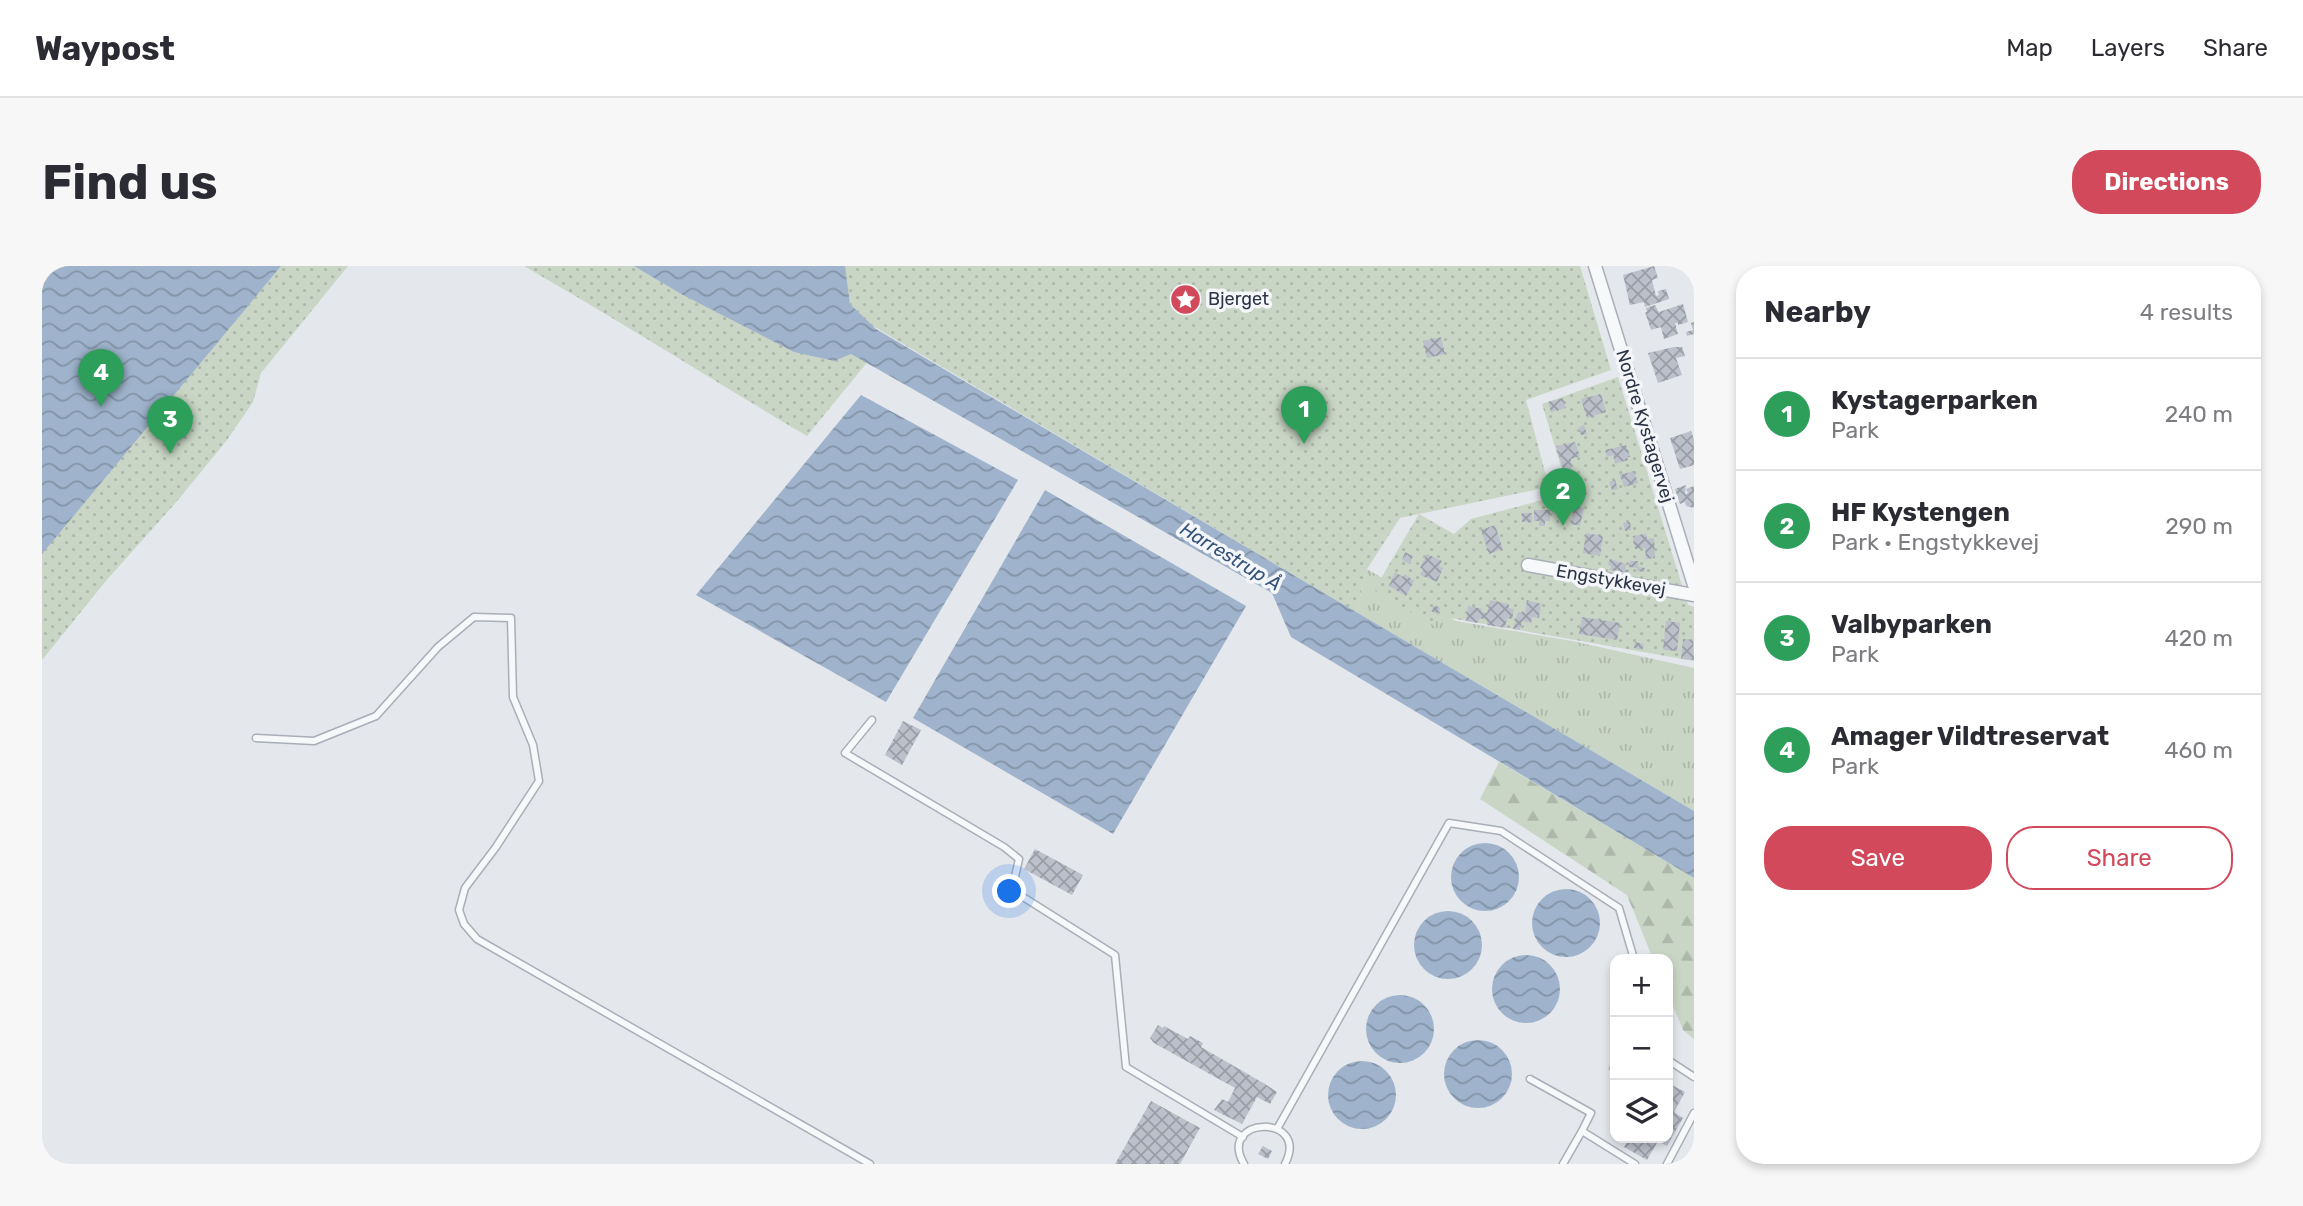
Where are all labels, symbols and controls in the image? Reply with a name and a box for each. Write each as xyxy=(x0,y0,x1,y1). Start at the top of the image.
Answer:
text: Waypost xyxy=(35,29,175,68)
text: Map xyxy=(2006,34,2053,62)
text: Layers xyxy=(2091,34,2165,62)
text: Share xyxy=(2203,34,2268,62)
button: Directions xyxy=(2072,150,2261,214)
text: Find us xyxy=(42,153,218,211)
place icon: Bjerget xyxy=(1168,282,1202,316)
place label: Bjerget xyxy=(1208,288,1269,310)
text: Nearby xyxy=(1764,294,1871,330)
text: 4 results xyxy=(2140,298,2233,326)
street label: Nordre Kystagervej xyxy=(1611,347,1679,505)
pin: 4 xyxy=(78,349,124,407)
text: Kystagerparken xyxy=(1831,385,2038,416)
pin: 1 xyxy=(1281,386,1327,444)
pin: 3 xyxy=(147,396,193,454)
text: 1 xyxy=(1781,400,1793,428)
text: 240 m xyxy=(2165,400,2233,428)
text: Park xyxy=(1831,416,1879,444)
pin: 2 xyxy=(1540,468,1586,526)
text: HF Kystengen xyxy=(1831,497,2010,528)
text: 2 xyxy=(1780,512,1794,540)
text: 290 m xyxy=(2165,512,2233,540)
water label: Harrestrup Å xyxy=(1176,517,1285,596)
text: Park · Engstykkevej xyxy=(1831,528,2039,556)
street label: Engstykkevej xyxy=(1554,560,1668,600)
text: Valbyparken xyxy=(1831,609,1992,640)
text: 3 xyxy=(1779,624,1795,652)
text: 420 m xyxy=(2165,624,2233,652)
text: Park xyxy=(1831,640,1879,668)
text: Amager Vildtreservat xyxy=(1831,721,2109,752)
text: 4 xyxy=(1779,736,1795,764)
text: 460 m xyxy=(2164,736,2233,764)
text: Park xyxy=(1831,752,1879,780)
button: Save xyxy=(1764,826,1992,890)
button: Share xyxy=(2006,826,2233,890)
your location xyxy=(992,874,1026,908)
map controls xyxy=(1610,954,1673,1143)
button: + xyxy=(1610,954,1673,1017)
button: − xyxy=(1610,1017,1673,1080)
button: layers xyxy=(1610,1080,1673,1143)

